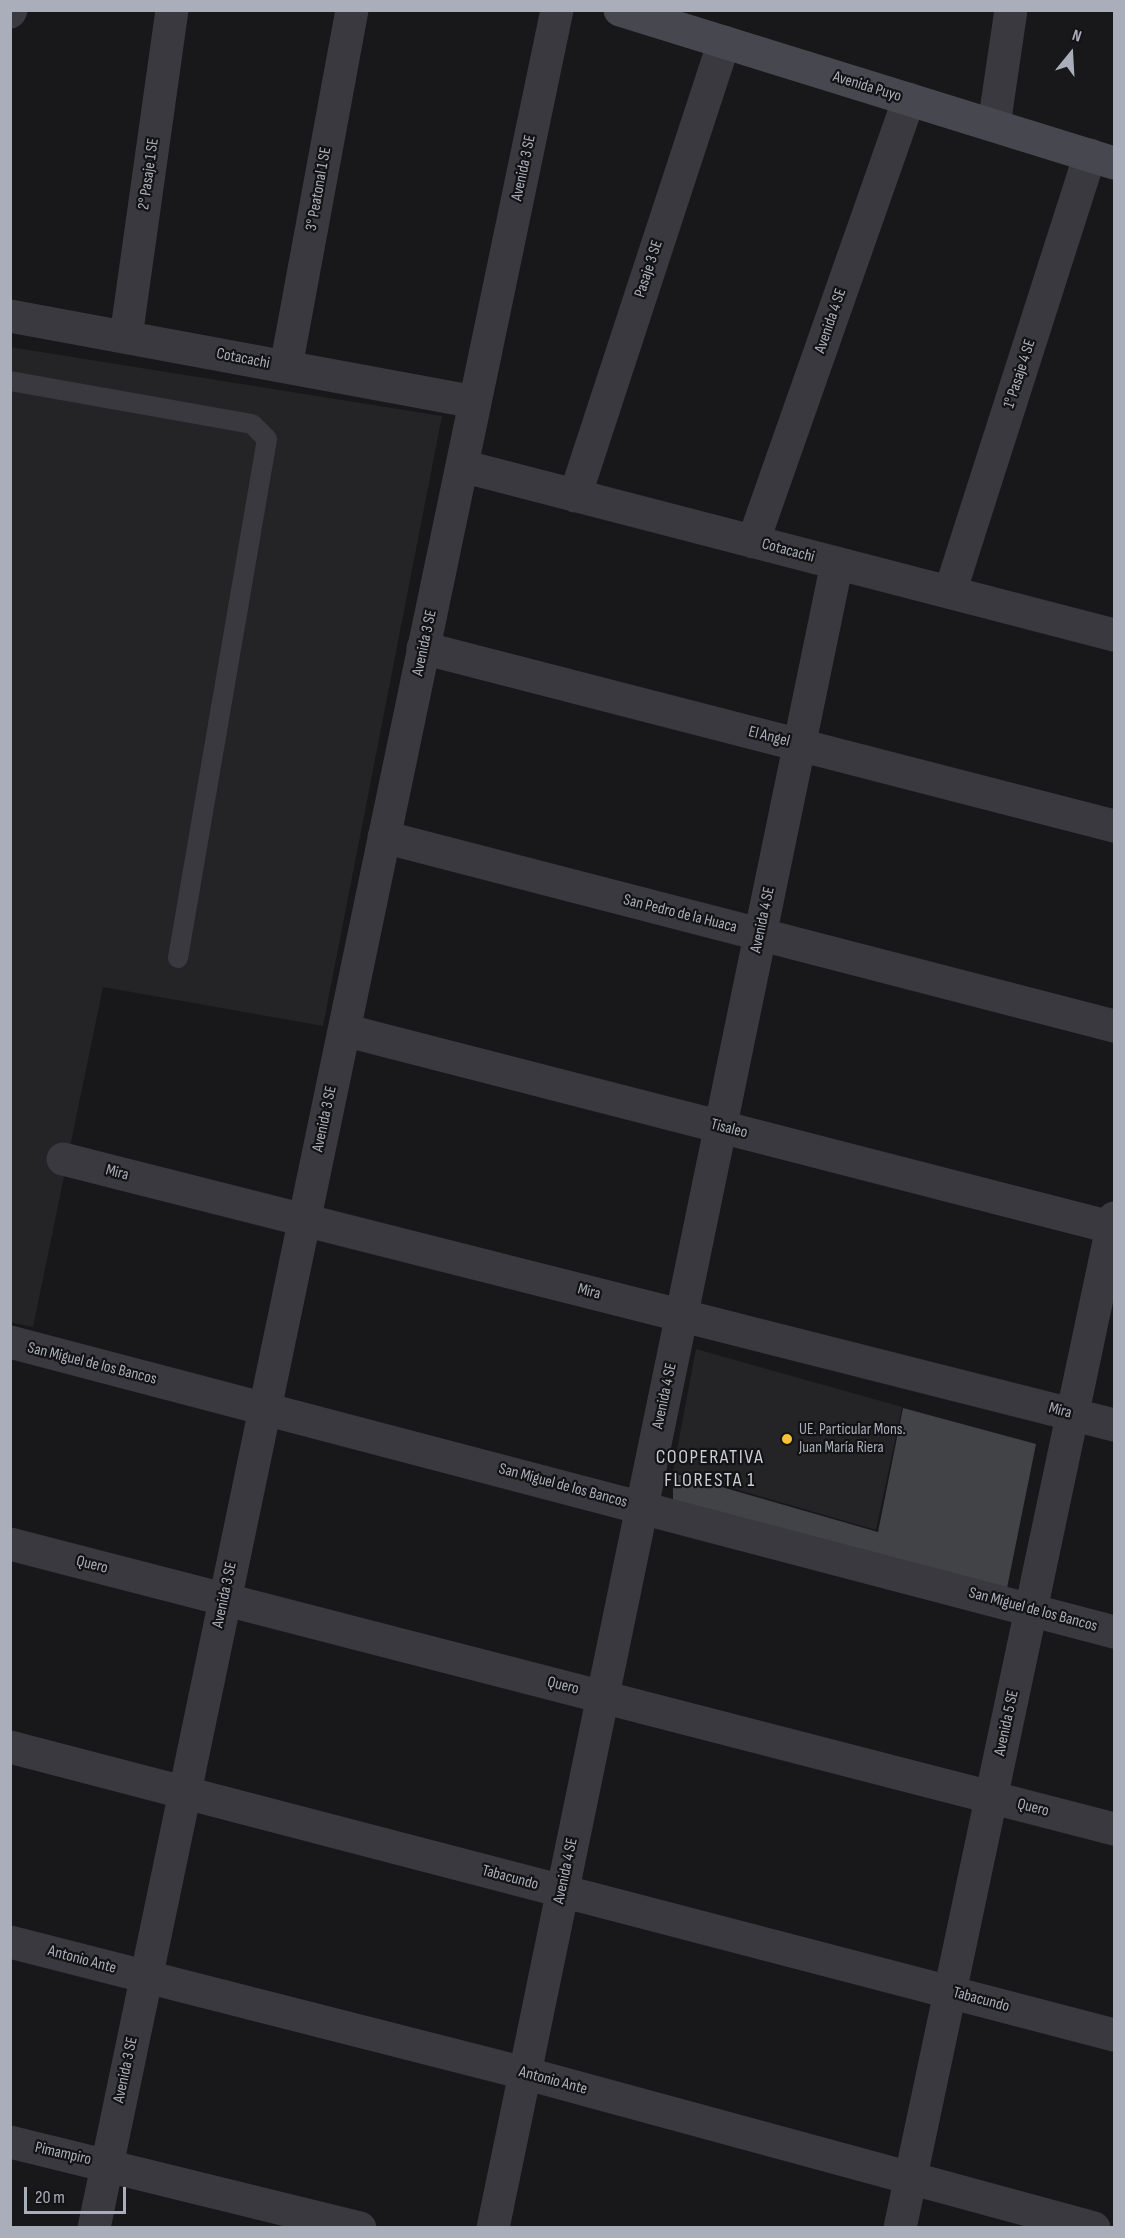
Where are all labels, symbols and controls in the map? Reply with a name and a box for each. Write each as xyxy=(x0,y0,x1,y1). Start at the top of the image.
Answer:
north arrow xyxy=(1041,24,1101,84)
text: N xyxy=(1070,26,1084,47)
street label: Avenida Puyo xyxy=(830,68,904,106)
street label: Avenida 3 SE xyxy=(508,133,540,203)
street label: 2° Pasaje 1 SE xyxy=(134,137,164,211)
street label: 3° Peatonal 1 SE xyxy=(302,146,336,232)
street label: Pasaje 3 SE xyxy=(631,238,667,300)
street label: Avenida 4 SE xyxy=(811,286,851,356)
street label: 1° Pasaje 4 SE xyxy=(1000,337,1040,411)
street label: Cotacachi xyxy=(215,344,271,374)
street label: Cotacachi xyxy=(760,535,816,567)
street label: Avenida 3 SE xyxy=(409,608,441,678)
street label: El Angel xyxy=(746,723,792,751)
street label: Avenida 4 SE xyxy=(747,885,779,955)
street label: San Pedro de la Huaca xyxy=(621,891,739,937)
street label: Avenida 3 SE xyxy=(309,1084,341,1154)
street label: Tisaleo xyxy=(709,1115,749,1143)
street label: Mira xyxy=(104,1161,130,1185)
street label: Mira xyxy=(576,1280,602,1304)
street label: San Miguel de los Bancos xyxy=(25,1339,159,1389)
street label: Avenida 4 SE xyxy=(649,1361,681,1431)
street label: Mira xyxy=(1047,1399,1073,1423)
place label: UE. Particular Mons. Juan María Riera xyxy=(799,1420,906,1458)
marker: UE. Particular Mons. Juan María Riera xyxy=(780,1432,794,1446)
district label: COOPERATIVA FLORESTA 1 xyxy=(656,1446,764,1493)
street label: San Miguel de los Bancos xyxy=(497,1460,629,1512)
street label: Quero xyxy=(74,1552,110,1578)
street label: Avenida 3 SE xyxy=(209,1560,241,1630)
street label: San Miguel de los Bancos xyxy=(967,1584,1099,1636)
street label: Quero xyxy=(545,1673,581,1699)
street label: Avenida 5 SE xyxy=(991,1688,1023,1758)
street label: Quero xyxy=(1015,1795,1051,1821)
street label: Avenida 4 SE xyxy=(550,1836,582,1906)
street label: Tabacundo xyxy=(480,1861,540,1895)
street label: Antonio Ante xyxy=(46,1942,118,1978)
street label: Tabacundo xyxy=(951,1983,1011,2017)
street label: Avenida 3 SE xyxy=(110,2035,142,2105)
street label: Antonio Ante xyxy=(517,2063,589,2099)
street label: Pimampiro xyxy=(33,2138,93,2170)
scale bar xyxy=(27,2175,129,2213)
text: 20 m xyxy=(35,2187,65,2208)

